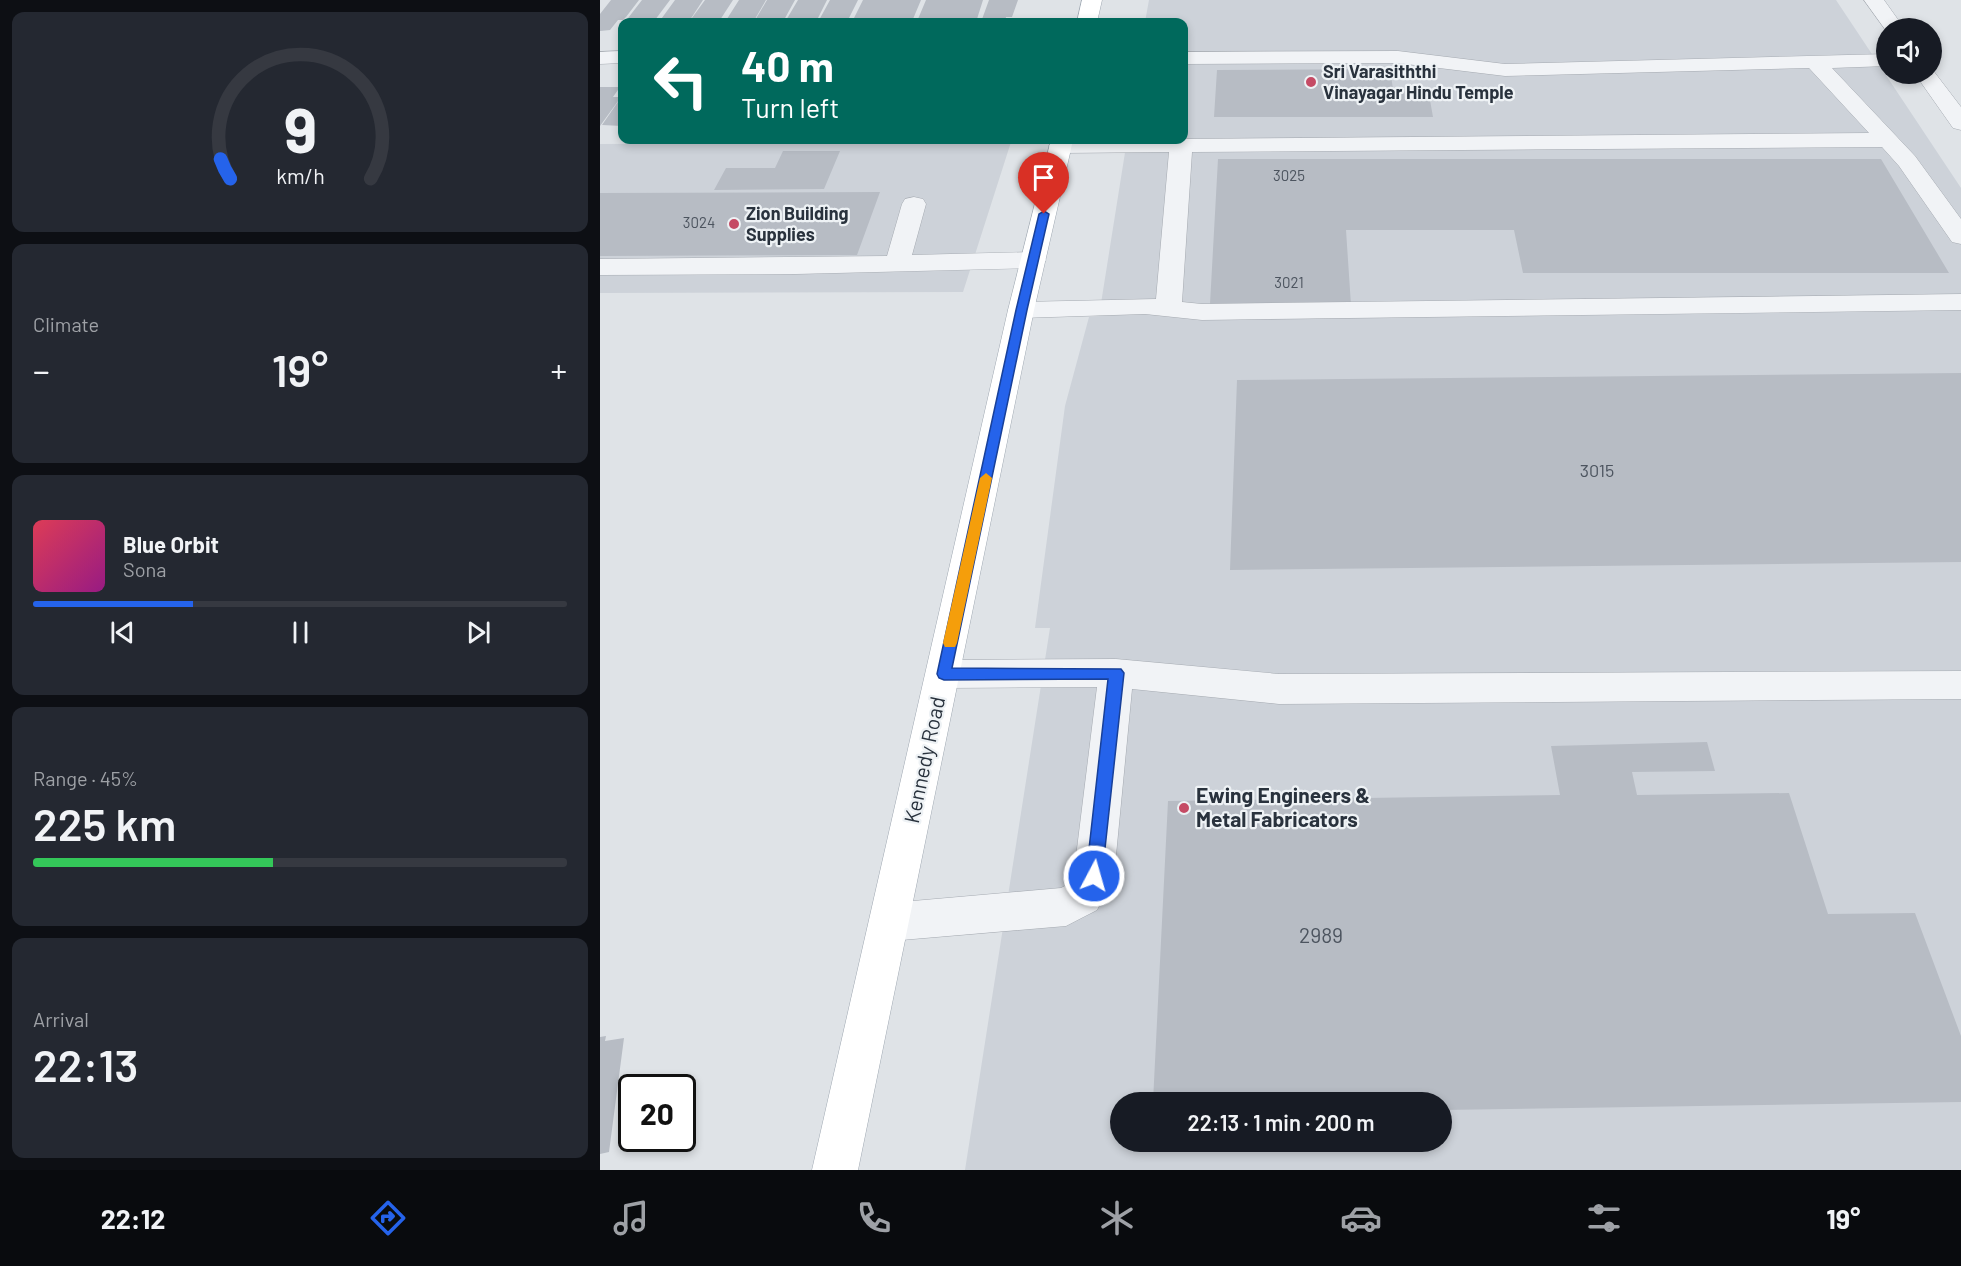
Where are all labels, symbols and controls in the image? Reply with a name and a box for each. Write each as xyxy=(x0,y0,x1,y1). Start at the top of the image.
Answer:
map controls xyxy=(1876,18,1942,84)
button: sound xyxy=(1876,18,1942,84)
text: 40 m xyxy=(741,40,834,90)
icon: left xyxy=(642,42,720,120)
place label: Sri Varasiththi Vinayagar Hindu Temple xyxy=(1323,60,1514,103)
marker: Sri Varasiththi Vinayagar Hindu Temple xyxy=(1304,75,1318,89)
text: 9 xyxy=(283,91,317,165)
text: Turn left xyxy=(741,91,839,123)
pin xyxy=(1018,152,1069,214)
icon: arrive xyxy=(1027,161,1060,194)
text: km/h xyxy=(276,163,324,188)
house number: 3025 xyxy=(1273,166,1305,184)
place label: Zion Building Supplies xyxy=(746,202,849,245)
house number: 3024 xyxy=(683,213,715,231)
marker: Zion Building Supplies xyxy=(727,217,741,231)
house number: 3021 xyxy=(1274,273,1304,291)
text: Climate xyxy=(33,312,99,336)
text: 19° xyxy=(272,342,328,396)
text: − xyxy=(33,350,50,390)
text: + xyxy=(551,350,567,390)
house number: 3015 xyxy=(1580,459,1614,481)
text: Blue Orbit xyxy=(123,531,219,557)
text: Sona xyxy=(123,557,167,581)
icon: previous xyxy=(106,616,139,649)
icon: pause xyxy=(284,616,317,649)
icon: next xyxy=(462,616,495,649)
street label: Kennedy Road xyxy=(898,694,949,825)
text: Range · 45% xyxy=(33,766,138,790)
place label: Ewing Engineers & Metal Fabricators xyxy=(1196,782,1370,831)
text: 225 km xyxy=(33,796,176,850)
marker: Ewing Engineers & Metal Fabricators xyxy=(1177,801,1191,815)
position arrow xyxy=(1062,844,1126,908)
house number: 2989 xyxy=(1299,922,1343,947)
text: Arrival xyxy=(33,1007,89,1031)
text: 22:13 xyxy=(33,1037,138,1091)
speed limit sign: 20 xyxy=(618,1074,696,1152)
text: 22:13 · 1 min · 200 m xyxy=(1188,1109,1374,1135)
icon: directions xyxy=(367,1197,409,1239)
icon: music xyxy=(610,1197,652,1239)
icon: phone xyxy=(853,1197,895,1239)
icon: climate xyxy=(1096,1197,1138,1239)
icon: car xyxy=(1340,1197,1382,1239)
icon: filters xyxy=(1583,1197,1625,1239)
text: 22:12 xyxy=(101,1202,165,1234)
text: 19° xyxy=(1826,1202,1860,1234)

